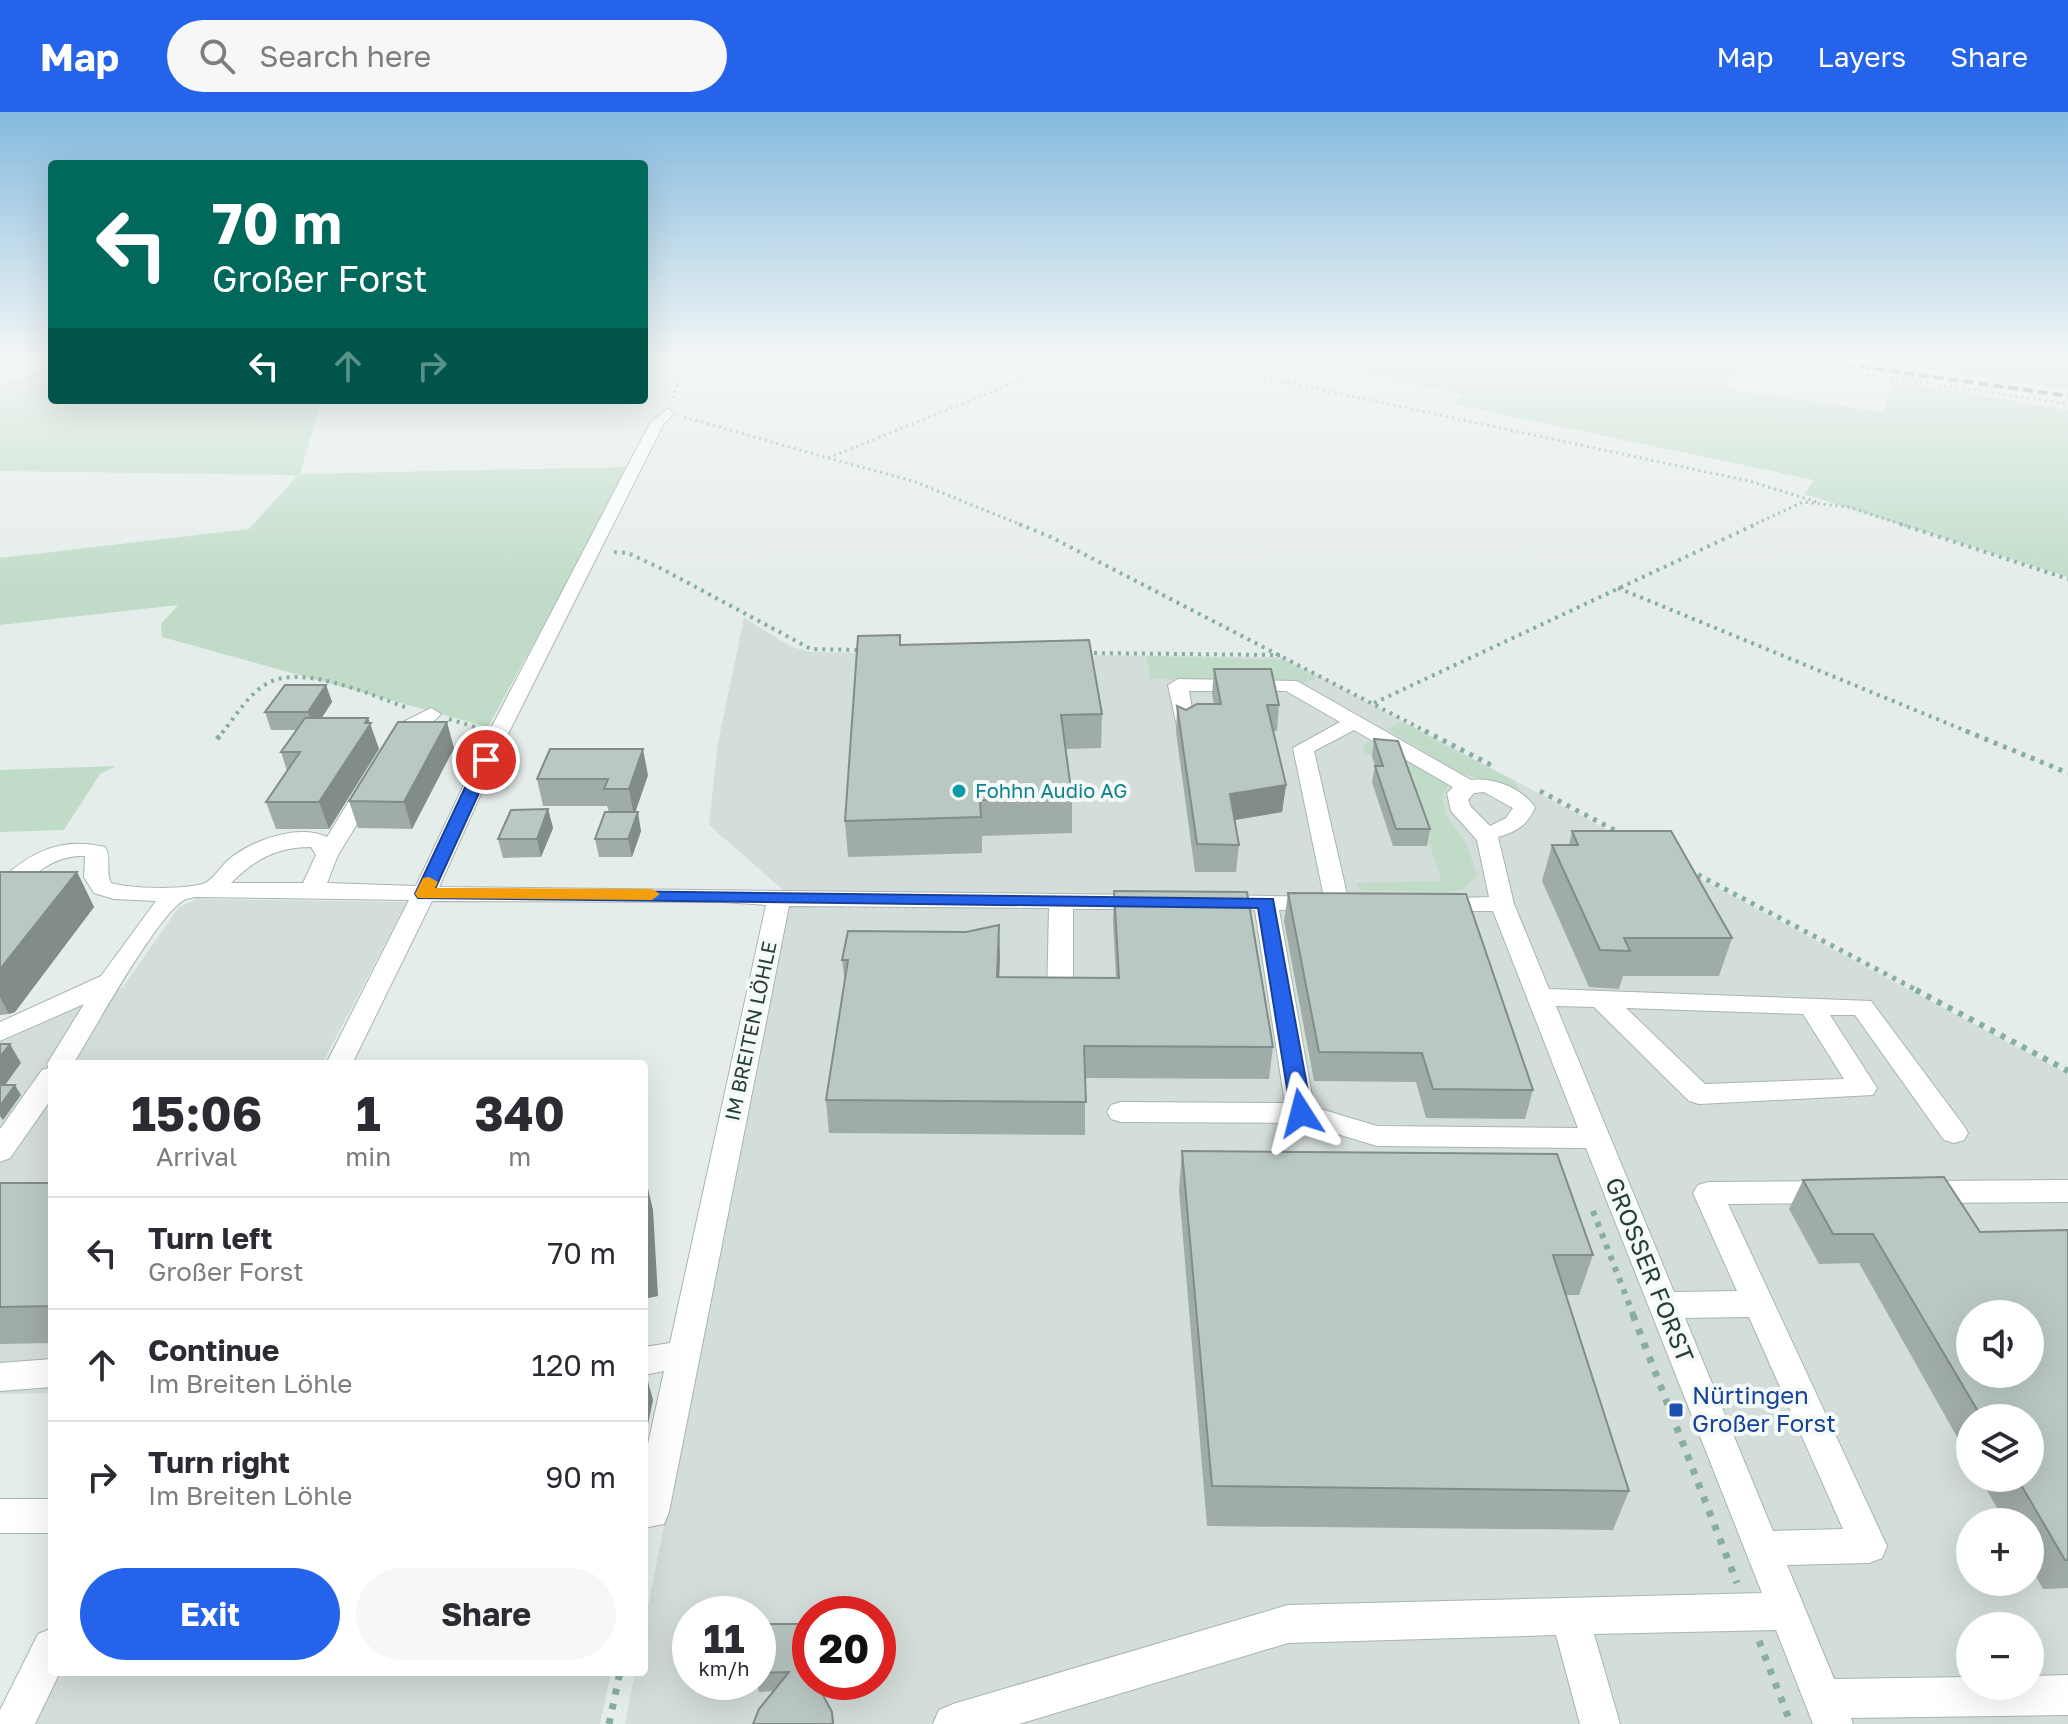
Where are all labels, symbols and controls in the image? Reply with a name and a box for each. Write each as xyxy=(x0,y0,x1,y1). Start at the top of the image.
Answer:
search box xyxy=(167,20,727,92)
text: Map xyxy=(40,34,119,79)
icon: search xyxy=(195,34,239,78)
text: Search here xyxy=(259,38,431,74)
text: Map xyxy=(1716,40,1774,73)
text: Layers xyxy=(1818,40,1906,73)
text: Share xyxy=(1950,40,2028,73)
text: 70 m xyxy=(212,189,342,256)
icon: left xyxy=(80,192,184,296)
text: Großer Forst xyxy=(212,257,428,300)
icon: left xyxy=(242,344,286,388)
icon: ahead xyxy=(326,344,370,388)
icon: right xyxy=(410,344,454,388)
pin xyxy=(452,726,520,794)
icon: arrive xyxy=(464,738,508,782)
place label: Fohhn Audio AG xyxy=(975,778,1127,802)
marker: Fohhn Audio AG xyxy=(950,782,968,800)
street label: IM BREITEN LÖHLE xyxy=(719,939,781,1123)
position arrow xyxy=(1259,1071,1343,1155)
text: 15:06 xyxy=(131,1084,262,1142)
text: 1 xyxy=(356,1084,381,1142)
text: 340 xyxy=(474,1084,565,1142)
text: Arrival xyxy=(156,1141,237,1172)
text: min xyxy=(345,1141,391,1172)
text: m xyxy=(508,1141,531,1172)
street label: GROSSER FORST xyxy=(1600,1173,1701,1366)
text: Turn left xyxy=(148,1220,273,1256)
icon: left xyxy=(80,1231,124,1275)
text: 70 m xyxy=(547,1235,616,1271)
text: Großer Forst xyxy=(148,1256,304,1287)
map controls xyxy=(1956,1300,2044,1700)
button: sound xyxy=(1956,1300,2044,1388)
text: Continue xyxy=(148,1332,279,1368)
icon: ahead xyxy=(80,1343,124,1387)
text: 120 m xyxy=(531,1347,616,1383)
text: Im Breiten Löhle xyxy=(148,1368,352,1399)
place label: Nürtingen Großer Forst xyxy=(1692,1380,1836,1437)
marker: Nürtingen Großer Forst xyxy=(1667,1401,1685,1419)
button: layers xyxy=(1956,1404,2044,1492)
text: Turn right xyxy=(148,1444,290,1480)
icon: right xyxy=(80,1455,124,1499)
text: 90 m xyxy=(545,1459,616,1495)
text: Im Breiten Löhle xyxy=(148,1480,352,1511)
button: + xyxy=(1956,1508,2044,1596)
button: Exit xyxy=(80,1568,340,1660)
button: Share xyxy=(356,1568,616,1660)
speed limit sign: 20 xyxy=(792,1596,896,1700)
button: − xyxy=(1956,1612,2044,1700)
text: 11 xyxy=(703,1614,745,1662)
text: km/h xyxy=(699,1656,749,1680)

